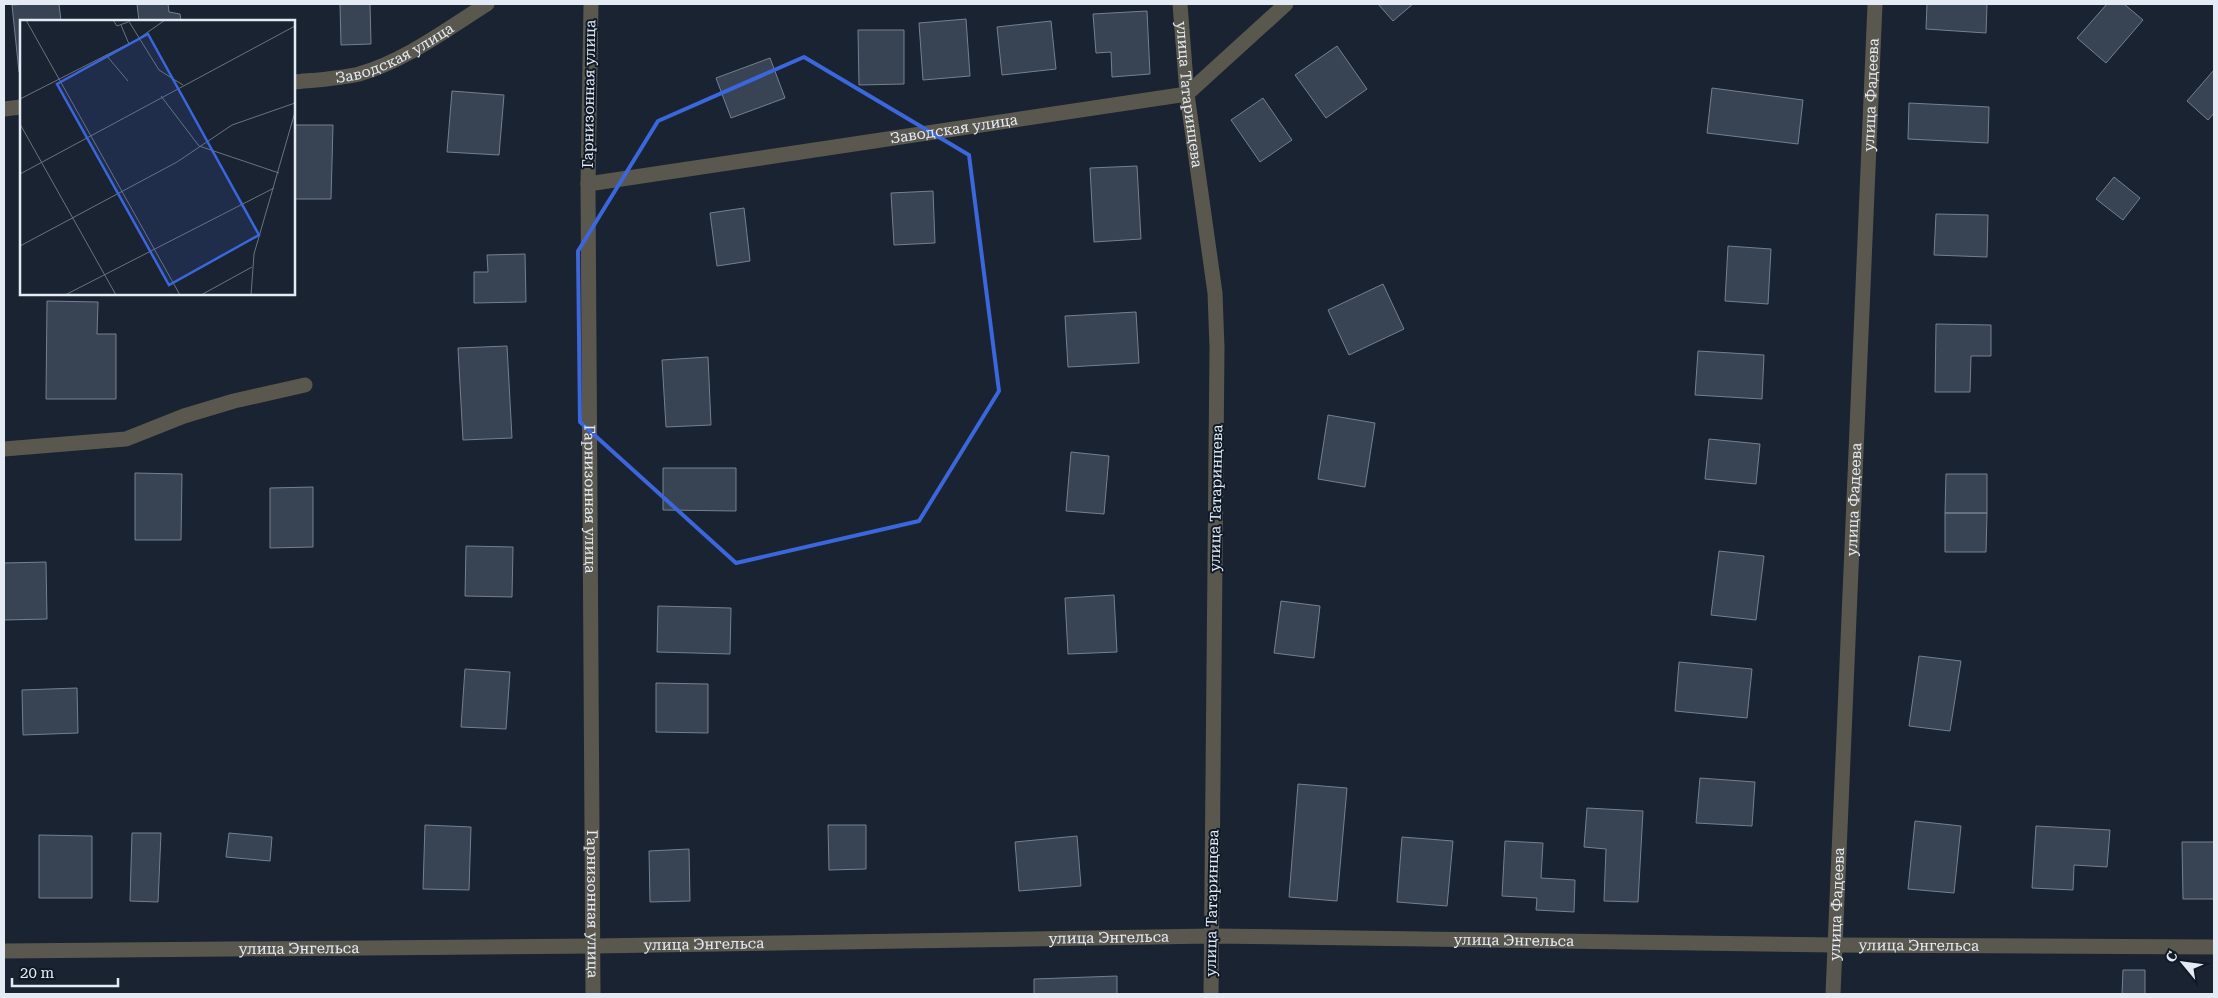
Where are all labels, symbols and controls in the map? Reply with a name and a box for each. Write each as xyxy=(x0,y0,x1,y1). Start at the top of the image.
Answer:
street label: Заводская улица xyxy=(334,19,457,87)
inset map xyxy=(20,20,295,295)
street label: Гарнизонная улица xyxy=(579,20,599,168)
street label: улица Татаринцева xyxy=(1172,21,1206,169)
street label: улица Фадеева xyxy=(1860,38,1883,152)
street label: Заводская улица xyxy=(889,111,1019,148)
street label: улица Татаринцева xyxy=(1206,424,1226,572)
street label: Гарнизонная улица xyxy=(580,425,599,573)
street label: улица Фадеева xyxy=(1843,442,1865,557)
street label: улица Татаринцева xyxy=(1202,829,1222,977)
street label: Гарнизонная улица xyxy=(583,830,602,978)
street label: улица Фадеева xyxy=(1825,847,1848,961)
street label: улица Энгельса xyxy=(1049,928,1169,948)
street label: улица Энгельса xyxy=(1453,930,1574,950)
street label: улица Энгельса xyxy=(644,934,764,954)
street label: улица Энгельса xyxy=(1859,936,1979,955)
north arrow xyxy=(2158,938,2208,988)
street label: улица Энгельса xyxy=(239,939,359,958)
text: С xyxy=(2162,948,2181,965)
scale bar xyxy=(12,956,119,988)
text: 20 m xyxy=(20,964,55,982)

